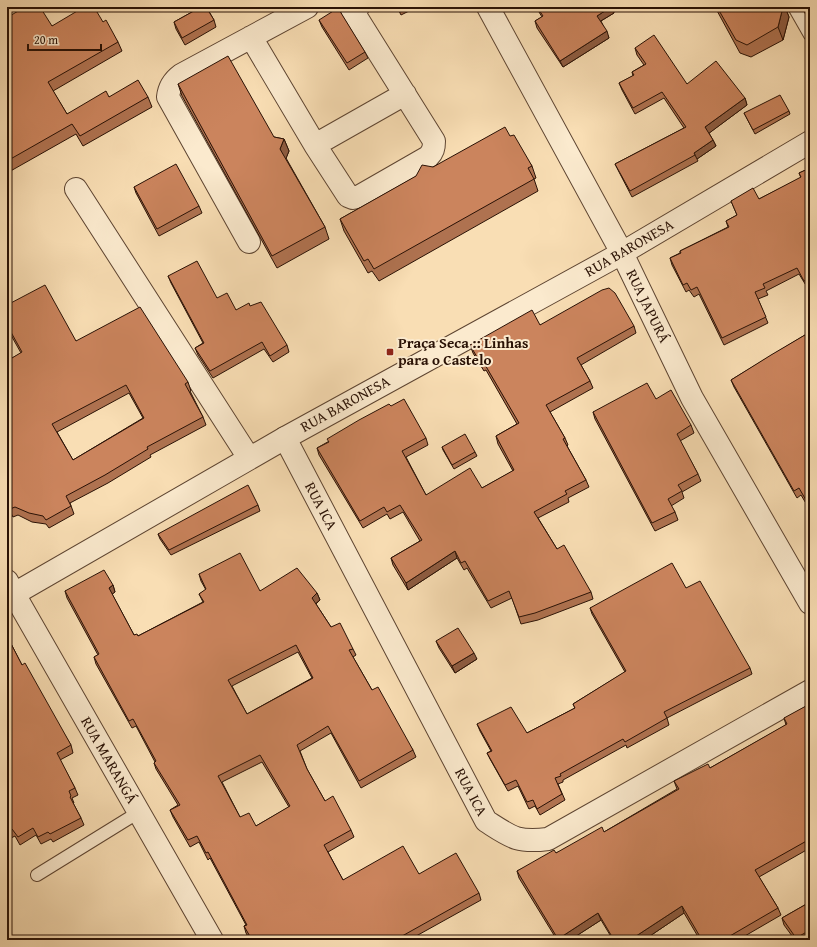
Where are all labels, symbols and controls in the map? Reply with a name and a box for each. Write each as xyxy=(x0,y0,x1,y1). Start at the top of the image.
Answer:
scale bar xyxy=(28,26,101,52)
text: 20 m xyxy=(34,31,58,48)
street label: RUA BARONESA xyxy=(580,214,677,282)
street label: RUA JAPURÁ xyxy=(622,265,675,346)
place label: Praça Seca :: Linhas para o Castelo xyxy=(398,332,528,370)
marker: Praça Seca :: Linhas para o Castelo xyxy=(385,347,395,357)
street label: RUA BARONESA xyxy=(296,370,393,437)
street label: RUA ICA xyxy=(300,478,343,533)
street label: RUA MARANGÁ xyxy=(76,712,143,807)
street label: RUA ICA xyxy=(450,764,493,819)

